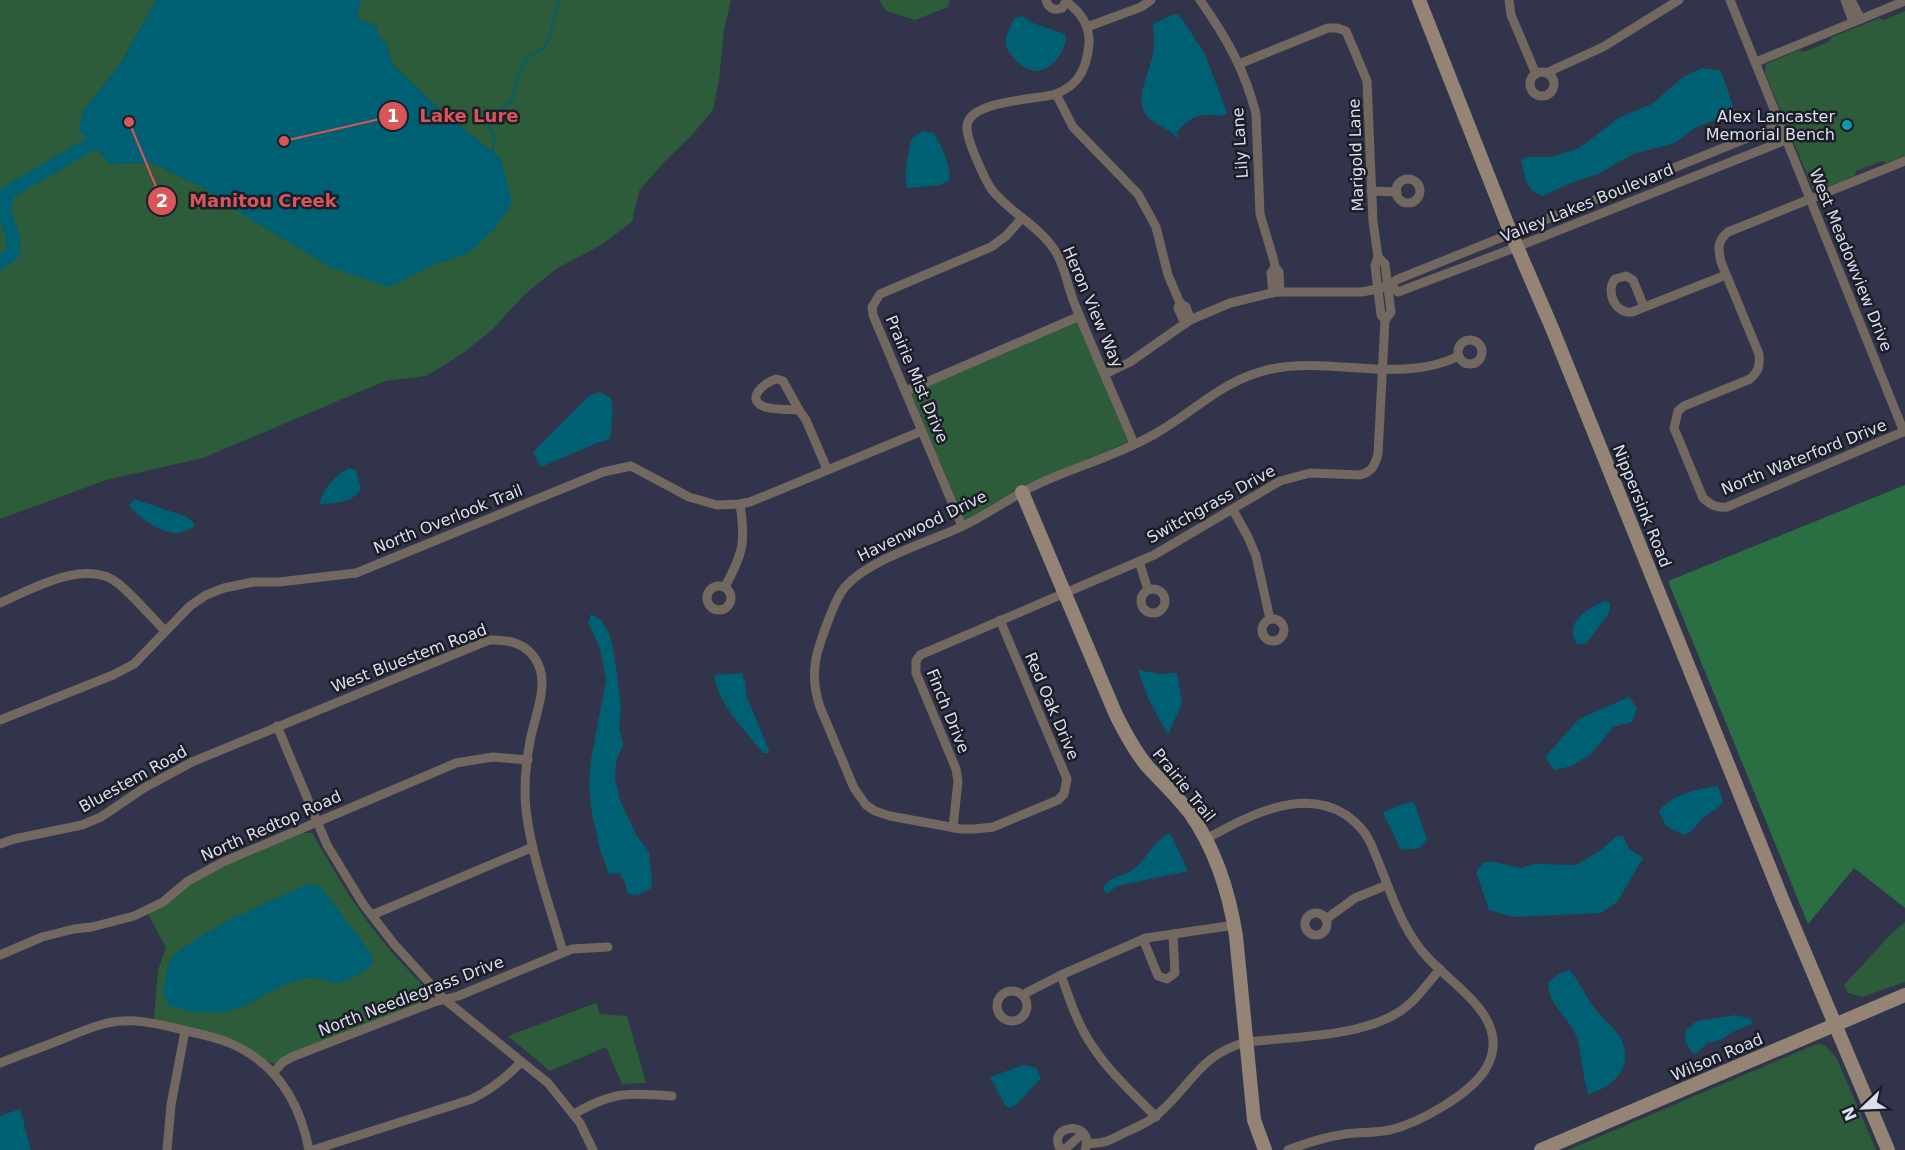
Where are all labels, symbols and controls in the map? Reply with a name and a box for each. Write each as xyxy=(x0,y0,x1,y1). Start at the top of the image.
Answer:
callout: Lake Lure xyxy=(378,98,531,134)
street label: Marigold Lane xyxy=(1345,98,1367,212)
text: 1 xyxy=(387,105,399,126)
text: Lake Lure xyxy=(420,105,518,126)
street label: Lily Lane xyxy=(1228,107,1252,179)
place label: Alex Lancaster Memorial Bench xyxy=(1706,107,1835,144)
marker: Alex Lancaster Memorial Bench xyxy=(1840,118,1854,132)
street label: Valley Lakes Boulevard xyxy=(1498,160,1676,246)
street label: West Meadowview Drive xyxy=(1806,166,1896,354)
callout: Manitou Creek xyxy=(147,183,349,219)
text: 2 xyxy=(156,190,168,211)
text: Manitou Creek xyxy=(189,190,338,211)
street label: Heron View Way xyxy=(1059,243,1127,371)
street label: Prairie Mist Drive xyxy=(882,312,952,446)
street label: North Waterford Drive xyxy=(1719,415,1889,499)
street label: Nippersink Road xyxy=(1609,442,1675,570)
street label: Switchgrass Drive xyxy=(1143,461,1279,547)
street label: North Overlook Trail xyxy=(371,480,525,558)
street label: Havenwood Drive xyxy=(854,486,990,566)
street label: West Bluestem Road xyxy=(329,620,489,696)
street label: Red Oak Drive xyxy=(1021,649,1083,763)
street label: Finch Drive xyxy=(922,666,974,756)
street label: Bluestem Road xyxy=(76,741,190,817)
street label: Prairie Trail xyxy=(1149,744,1219,826)
street label: North Redtop Road xyxy=(198,786,344,866)
street label: North Needlegrass Drive xyxy=(316,952,506,1040)
street label: Wilson Road xyxy=(1668,1029,1766,1085)
north arrow xyxy=(1833,1078,1893,1138)
text: N xyxy=(1838,1104,1861,1124)

